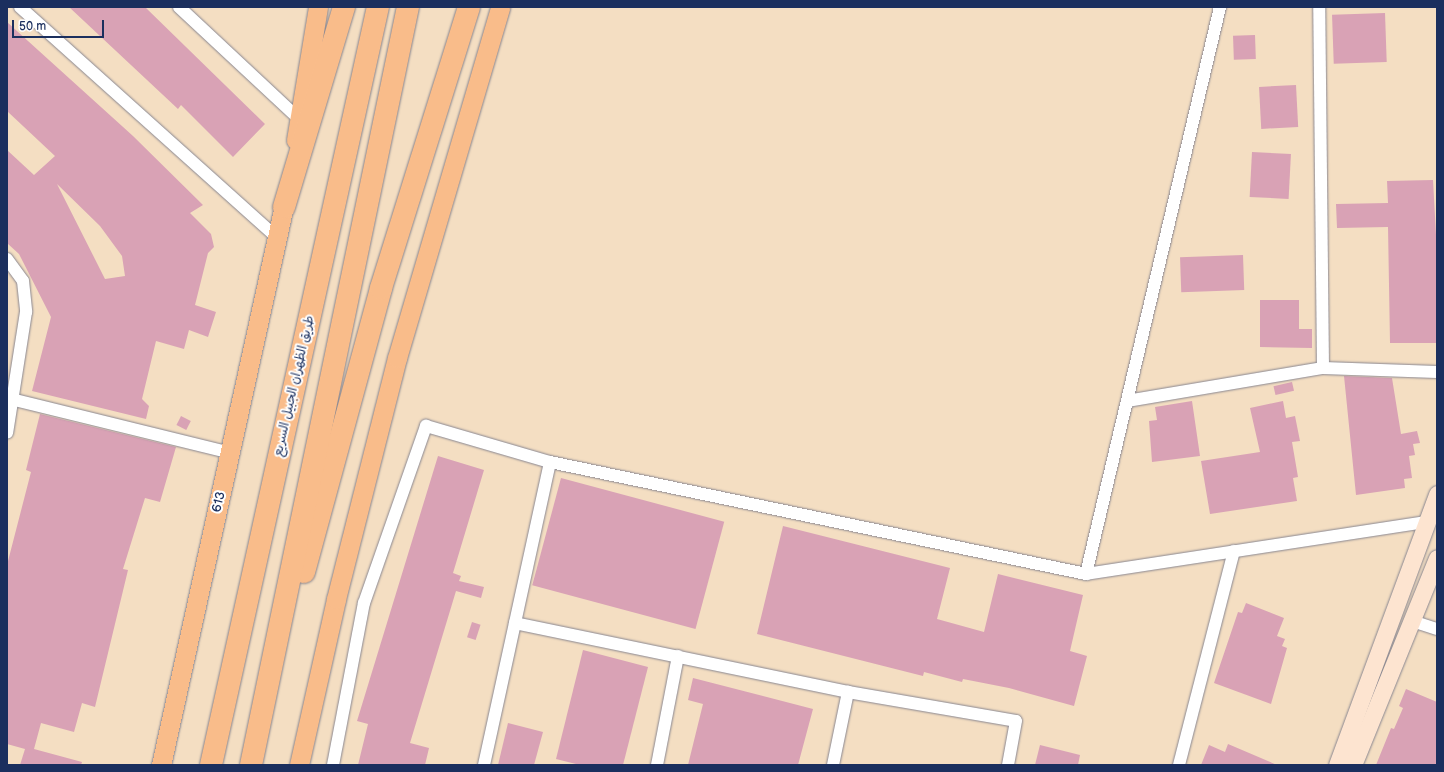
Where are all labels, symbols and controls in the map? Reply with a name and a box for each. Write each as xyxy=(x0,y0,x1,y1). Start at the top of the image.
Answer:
scale bar xyxy=(14,12,106,38)
text: 50 m xyxy=(19,19,46,34)
street label: طريق الظهران الجبيل السريع xyxy=(270,314,318,458)
street label: 613 xyxy=(209,490,229,514)

